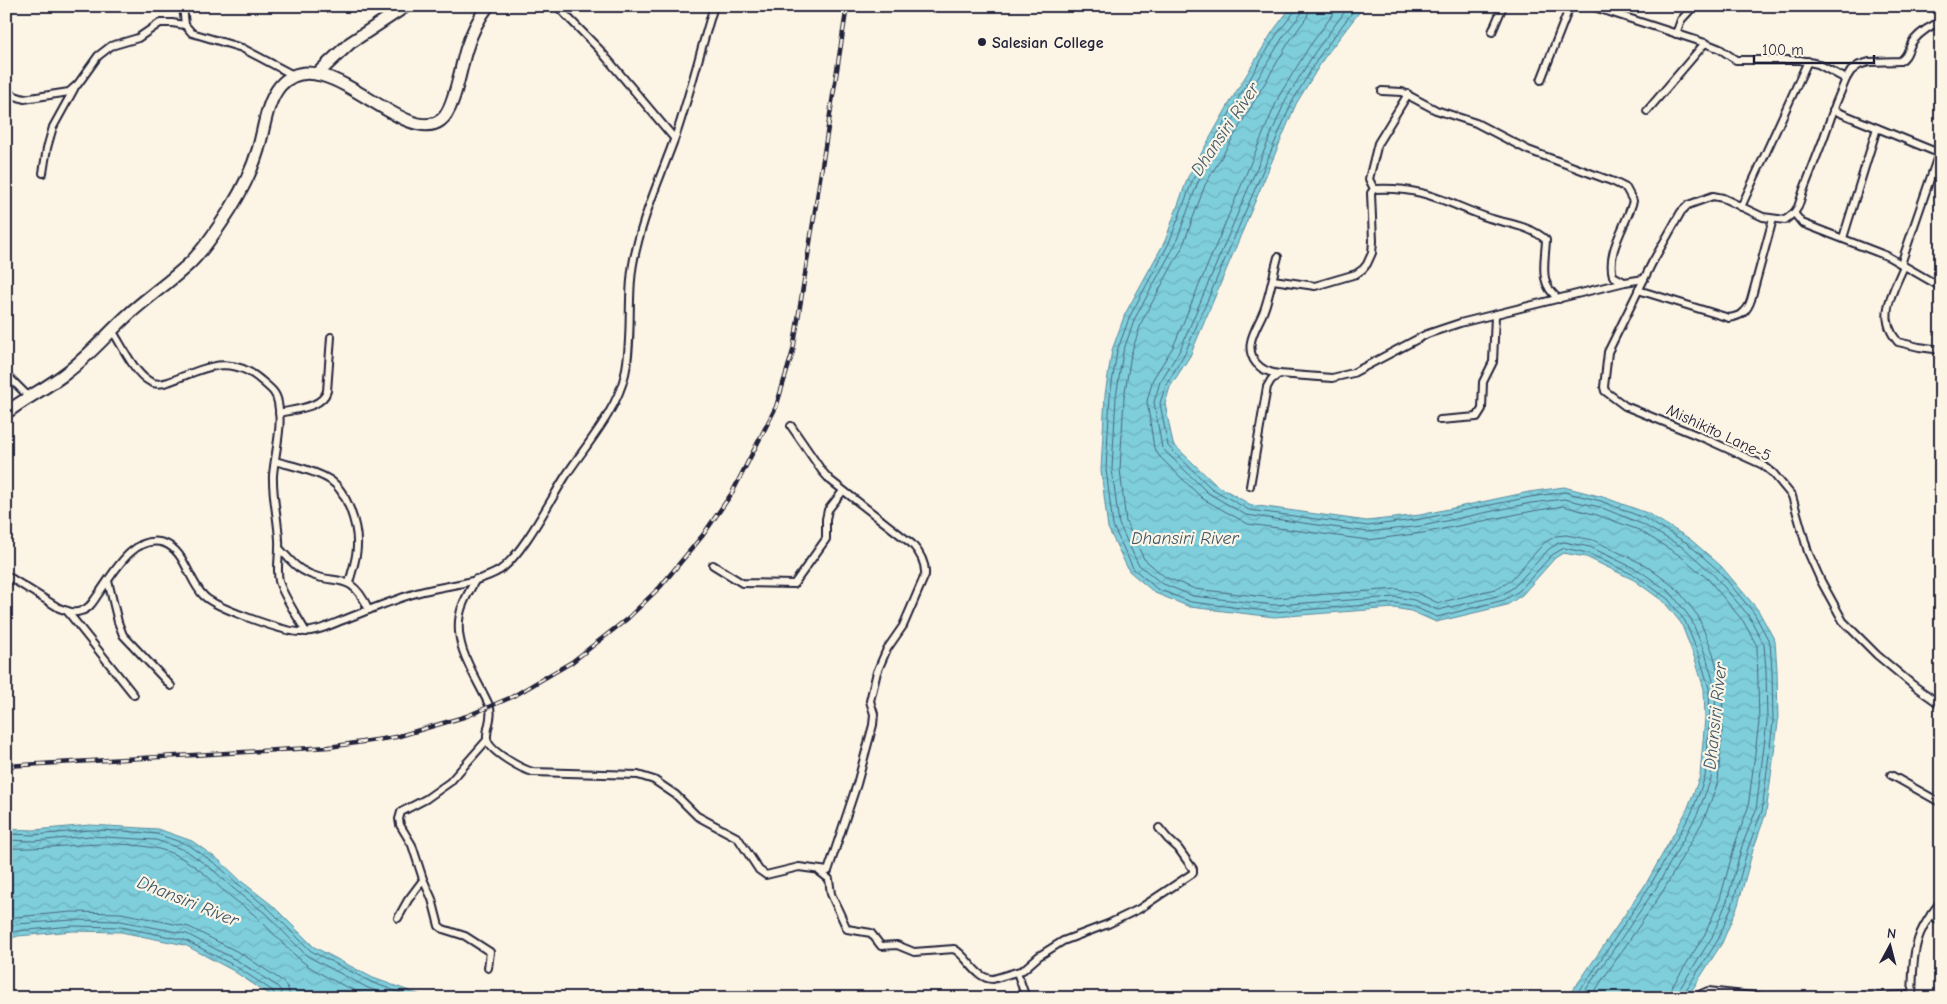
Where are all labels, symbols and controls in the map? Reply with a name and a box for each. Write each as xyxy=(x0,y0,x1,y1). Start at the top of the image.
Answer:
scale bar xyxy=(1754,32,1874,64)
place label: Salesian College xyxy=(992,34,1104,52)
marker: Salesian College xyxy=(976,36,988,48)
text: 100 m xyxy=(1762,41,1804,59)
water label: Dhansiri River xyxy=(1187,78,1265,180)
street label: Mishikito Lane-5 xyxy=(1663,401,1774,465)
water label: Dhansiri River xyxy=(1131,528,1240,549)
water label: Dhansiri River xyxy=(1699,661,1732,771)
water label: Dhansiri River xyxy=(134,872,242,932)
north arrow xyxy=(1864,922,1914,972)
text: N xyxy=(1886,925,1897,943)

